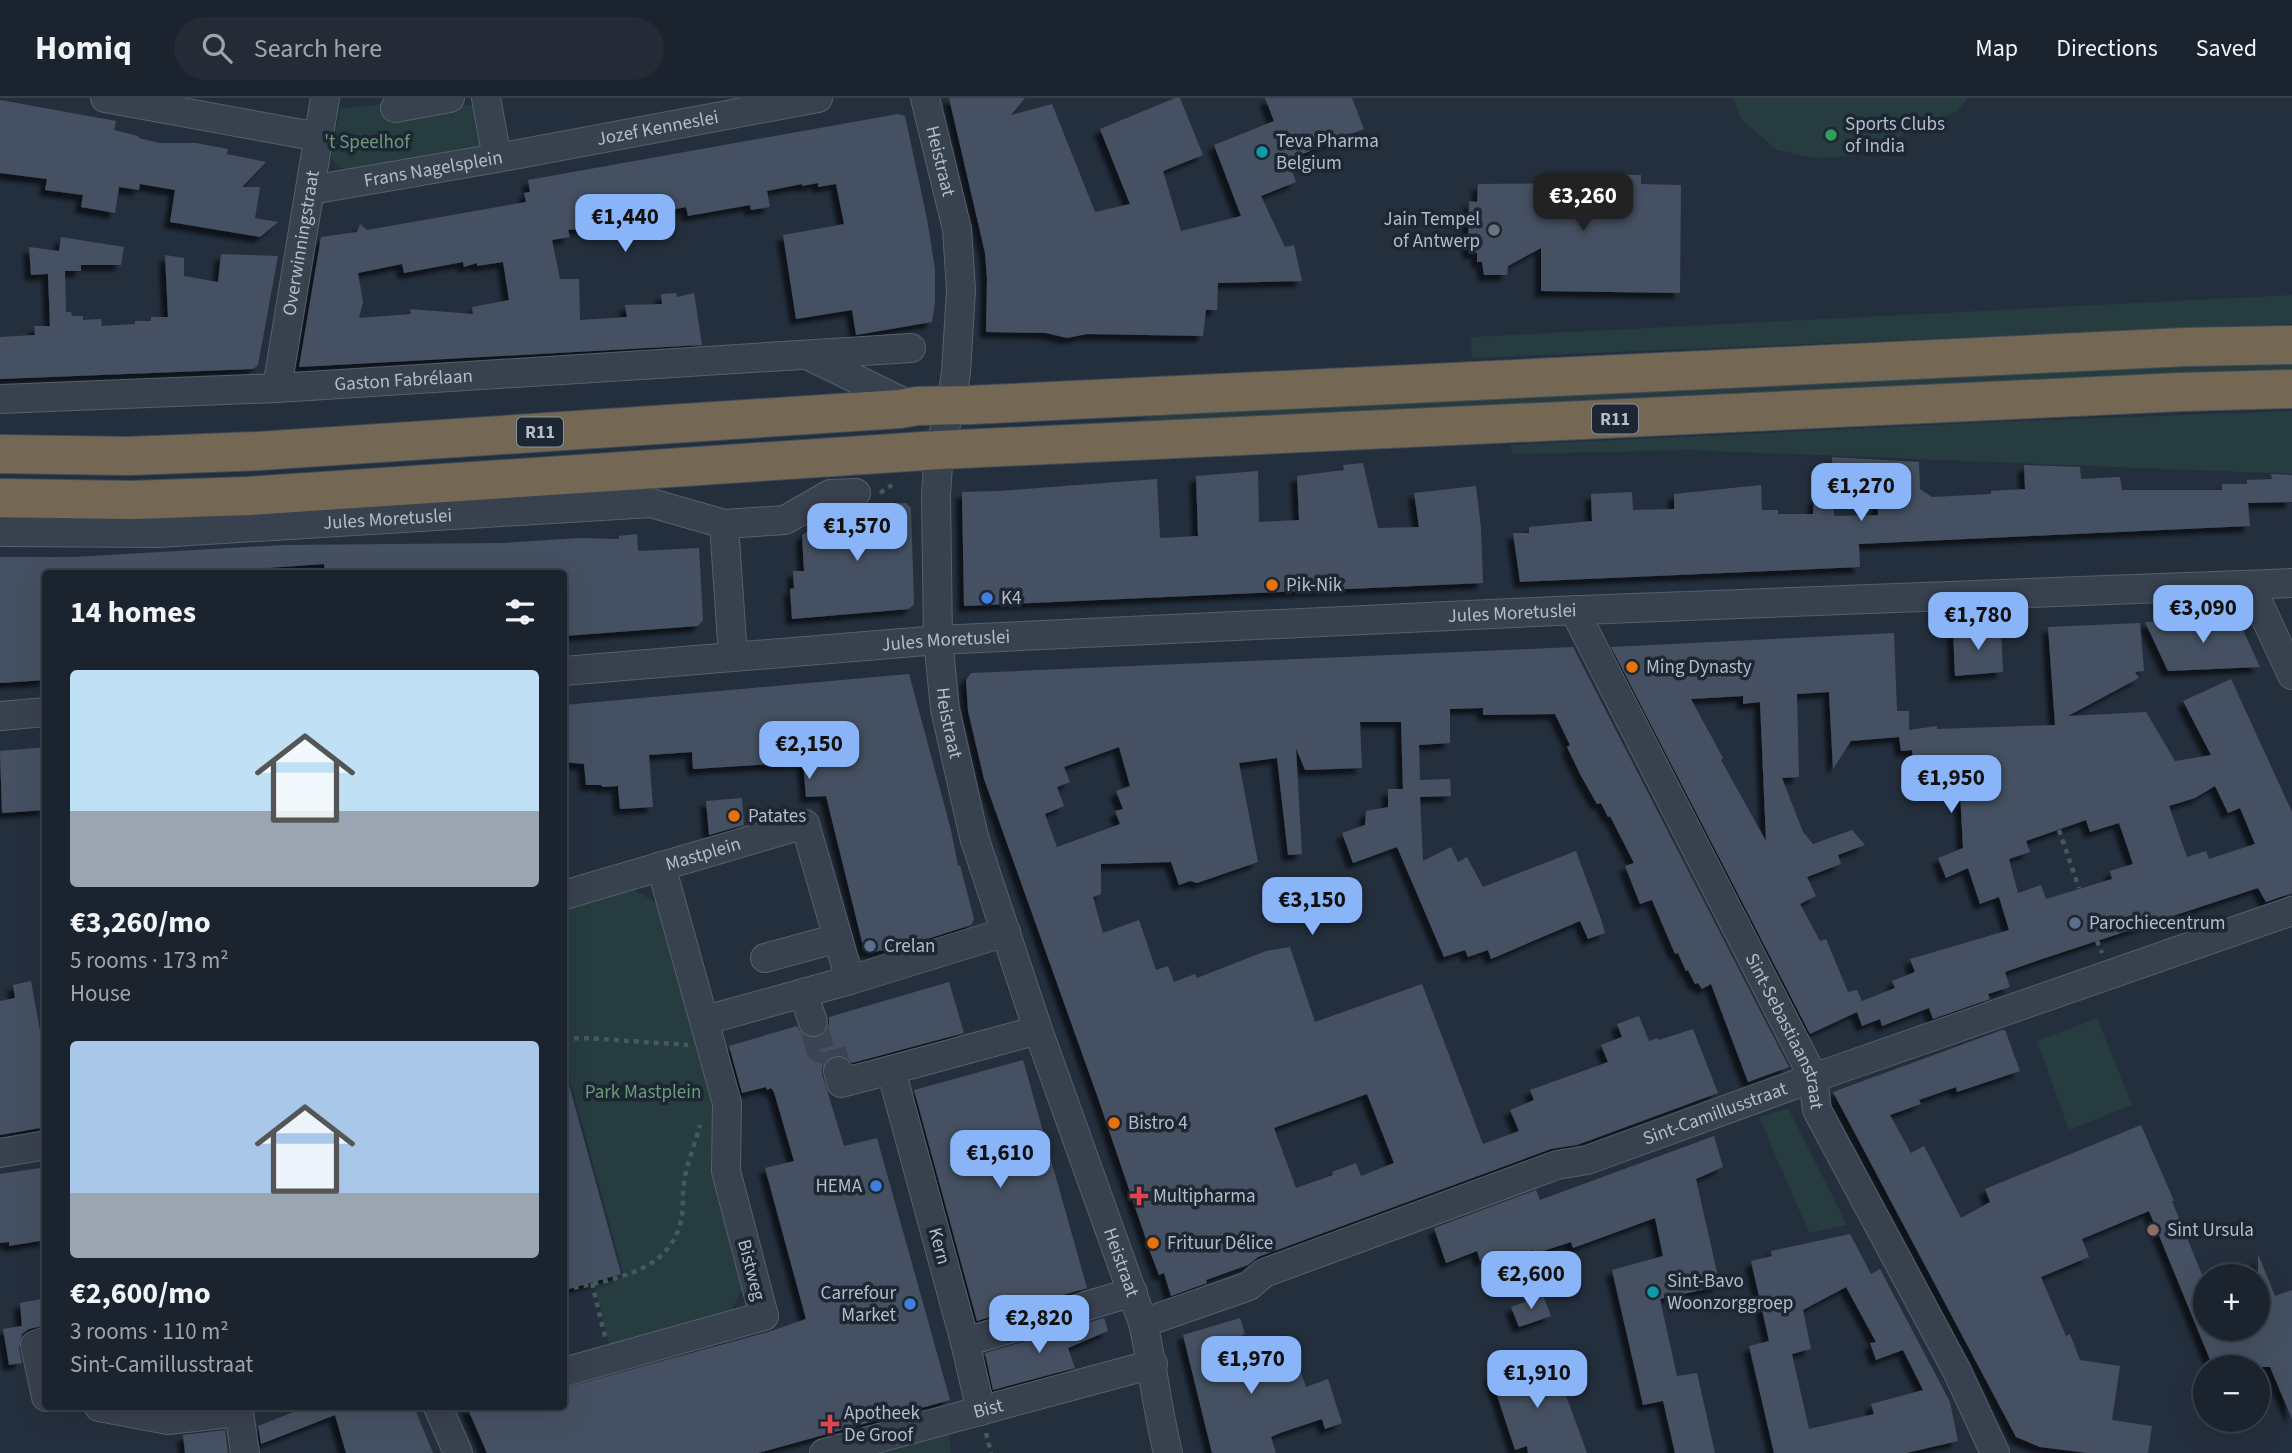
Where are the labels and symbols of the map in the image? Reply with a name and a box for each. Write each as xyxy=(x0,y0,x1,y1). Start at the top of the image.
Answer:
street label: Jozef Kenneslei xyxy=(594,103,721,153)
place label: Sports Clubs of India xyxy=(1845,111,1945,160)
street label: Heistraat xyxy=(919,123,962,200)
marker: Sports Clubs of India xyxy=(1823,127,1839,143)
place label: Teva Pharma Belgium xyxy=(1276,128,1379,177)
park label: 't Speelhof xyxy=(324,129,411,156)
street label: Frans Nagelsplein xyxy=(362,144,505,194)
marker: Teva Pharma Belgium xyxy=(1254,144,1270,160)
street label: Overwinningstraat xyxy=(276,168,326,318)
pin: €3,260 xyxy=(1526,174,1640,233)
pin: €1,440 xyxy=(568,194,682,254)
place label: Jain Tempel of Antwerp xyxy=(1384,206,1480,255)
marker: Jain Tempel of Antwerp xyxy=(1486,222,1502,238)
street label: Gaston Fabrélaan xyxy=(333,362,474,398)
road number: R11 xyxy=(1592,404,1638,433)
road number: R11 xyxy=(517,418,563,446)
pin: €1,270 xyxy=(1804,464,1918,523)
street label: Jules Moretuslei xyxy=(322,502,453,536)
pin: €1,570 xyxy=(800,504,914,563)
place label: Pik-Nik xyxy=(1286,572,1343,599)
marker: Pik-Nik xyxy=(1264,577,1280,593)
place label: K4 xyxy=(1001,585,1021,612)
pin: €3,090 xyxy=(2146,586,2260,645)
marker: K4 xyxy=(979,590,995,606)
pin: €1,780 xyxy=(1921,592,2035,652)
street label: Jules Moretuslei xyxy=(1447,597,1577,630)
street label: Jules Moretuslei xyxy=(880,623,1011,658)
place label: Ming Dynasty xyxy=(1646,654,1752,681)
marker: Ming Dynasty xyxy=(1624,659,1640,675)
street label: Heistraat xyxy=(929,686,969,762)
pin: €2,150 xyxy=(752,722,866,781)
pin: €1,950 xyxy=(1894,756,2008,815)
place label: Patates xyxy=(748,803,806,830)
marker: Patates xyxy=(726,808,742,824)
street label: Mastplein xyxy=(662,830,744,878)
pin: €3,150 xyxy=(1255,878,1369,937)
place label: Parochiecentrum xyxy=(2089,910,2226,937)
marker: Parochiecentrum xyxy=(2067,915,2083,931)
place label: Crelan xyxy=(884,933,936,960)
marker: Crelan xyxy=(862,938,878,954)
street label: Sint-Sebastiaanstraat xyxy=(1738,948,1830,1111)
street label: Sint-Camillusstraat xyxy=(1639,1075,1791,1152)
park label: Park Mastplein xyxy=(585,1079,701,1106)
place label: Bistro 4 xyxy=(1128,1110,1188,1137)
marker: Bistro 4 xyxy=(1106,1115,1122,1131)
pin: €1,610 xyxy=(943,1130,1057,1190)
place label: HEMA xyxy=(815,1173,863,1200)
marker: HEMA xyxy=(868,1178,884,1194)
place label: Multipharma xyxy=(1153,1183,1255,1210)
marker: Multipharma xyxy=(1131,1188,1147,1204)
place label: Sint Ursula xyxy=(2167,1217,2254,1244)
marker: Sint Ursula xyxy=(2145,1222,2161,1238)
street label: Heistraat xyxy=(1096,1224,1146,1301)
street label: Kern xyxy=(921,1225,957,1267)
place label: Frituur Délice xyxy=(1167,1230,1273,1257)
marker: Frituur Délice xyxy=(1145,1235,1161,1251)
street label: Bistweg xyxy=(730,1236,772,1304)
pin: €2,600 xyxy=(1474,1252,1588,1311)
place label: Sint-Bavo Woonzorggroep xyxy=(1667,1268,1793,1317)
place label: Carrefour Market xyxy=(821,1280,897,1329)
marker: Sint-Bavo Woonzorggroep xyxy=(1645,1284,1661,1300)
marker: Carrefour Market xyxy=(902,1296,918,1312)
pin: €2,820 xyxy=(982,1296,1096,1355)
pin: €1,970 xyxy=(1194,1336,1308,1396)
pin: €1,910 xyxy=(1480,1350,1594,1410)
street label: Bist xyxy=(970,1392,1007,1426)
place label: Apotheek De Groof xyxy=(844,1400,920,1449)
marker: Apotheek De Groof xyxy=(822,1416,838,1432)

